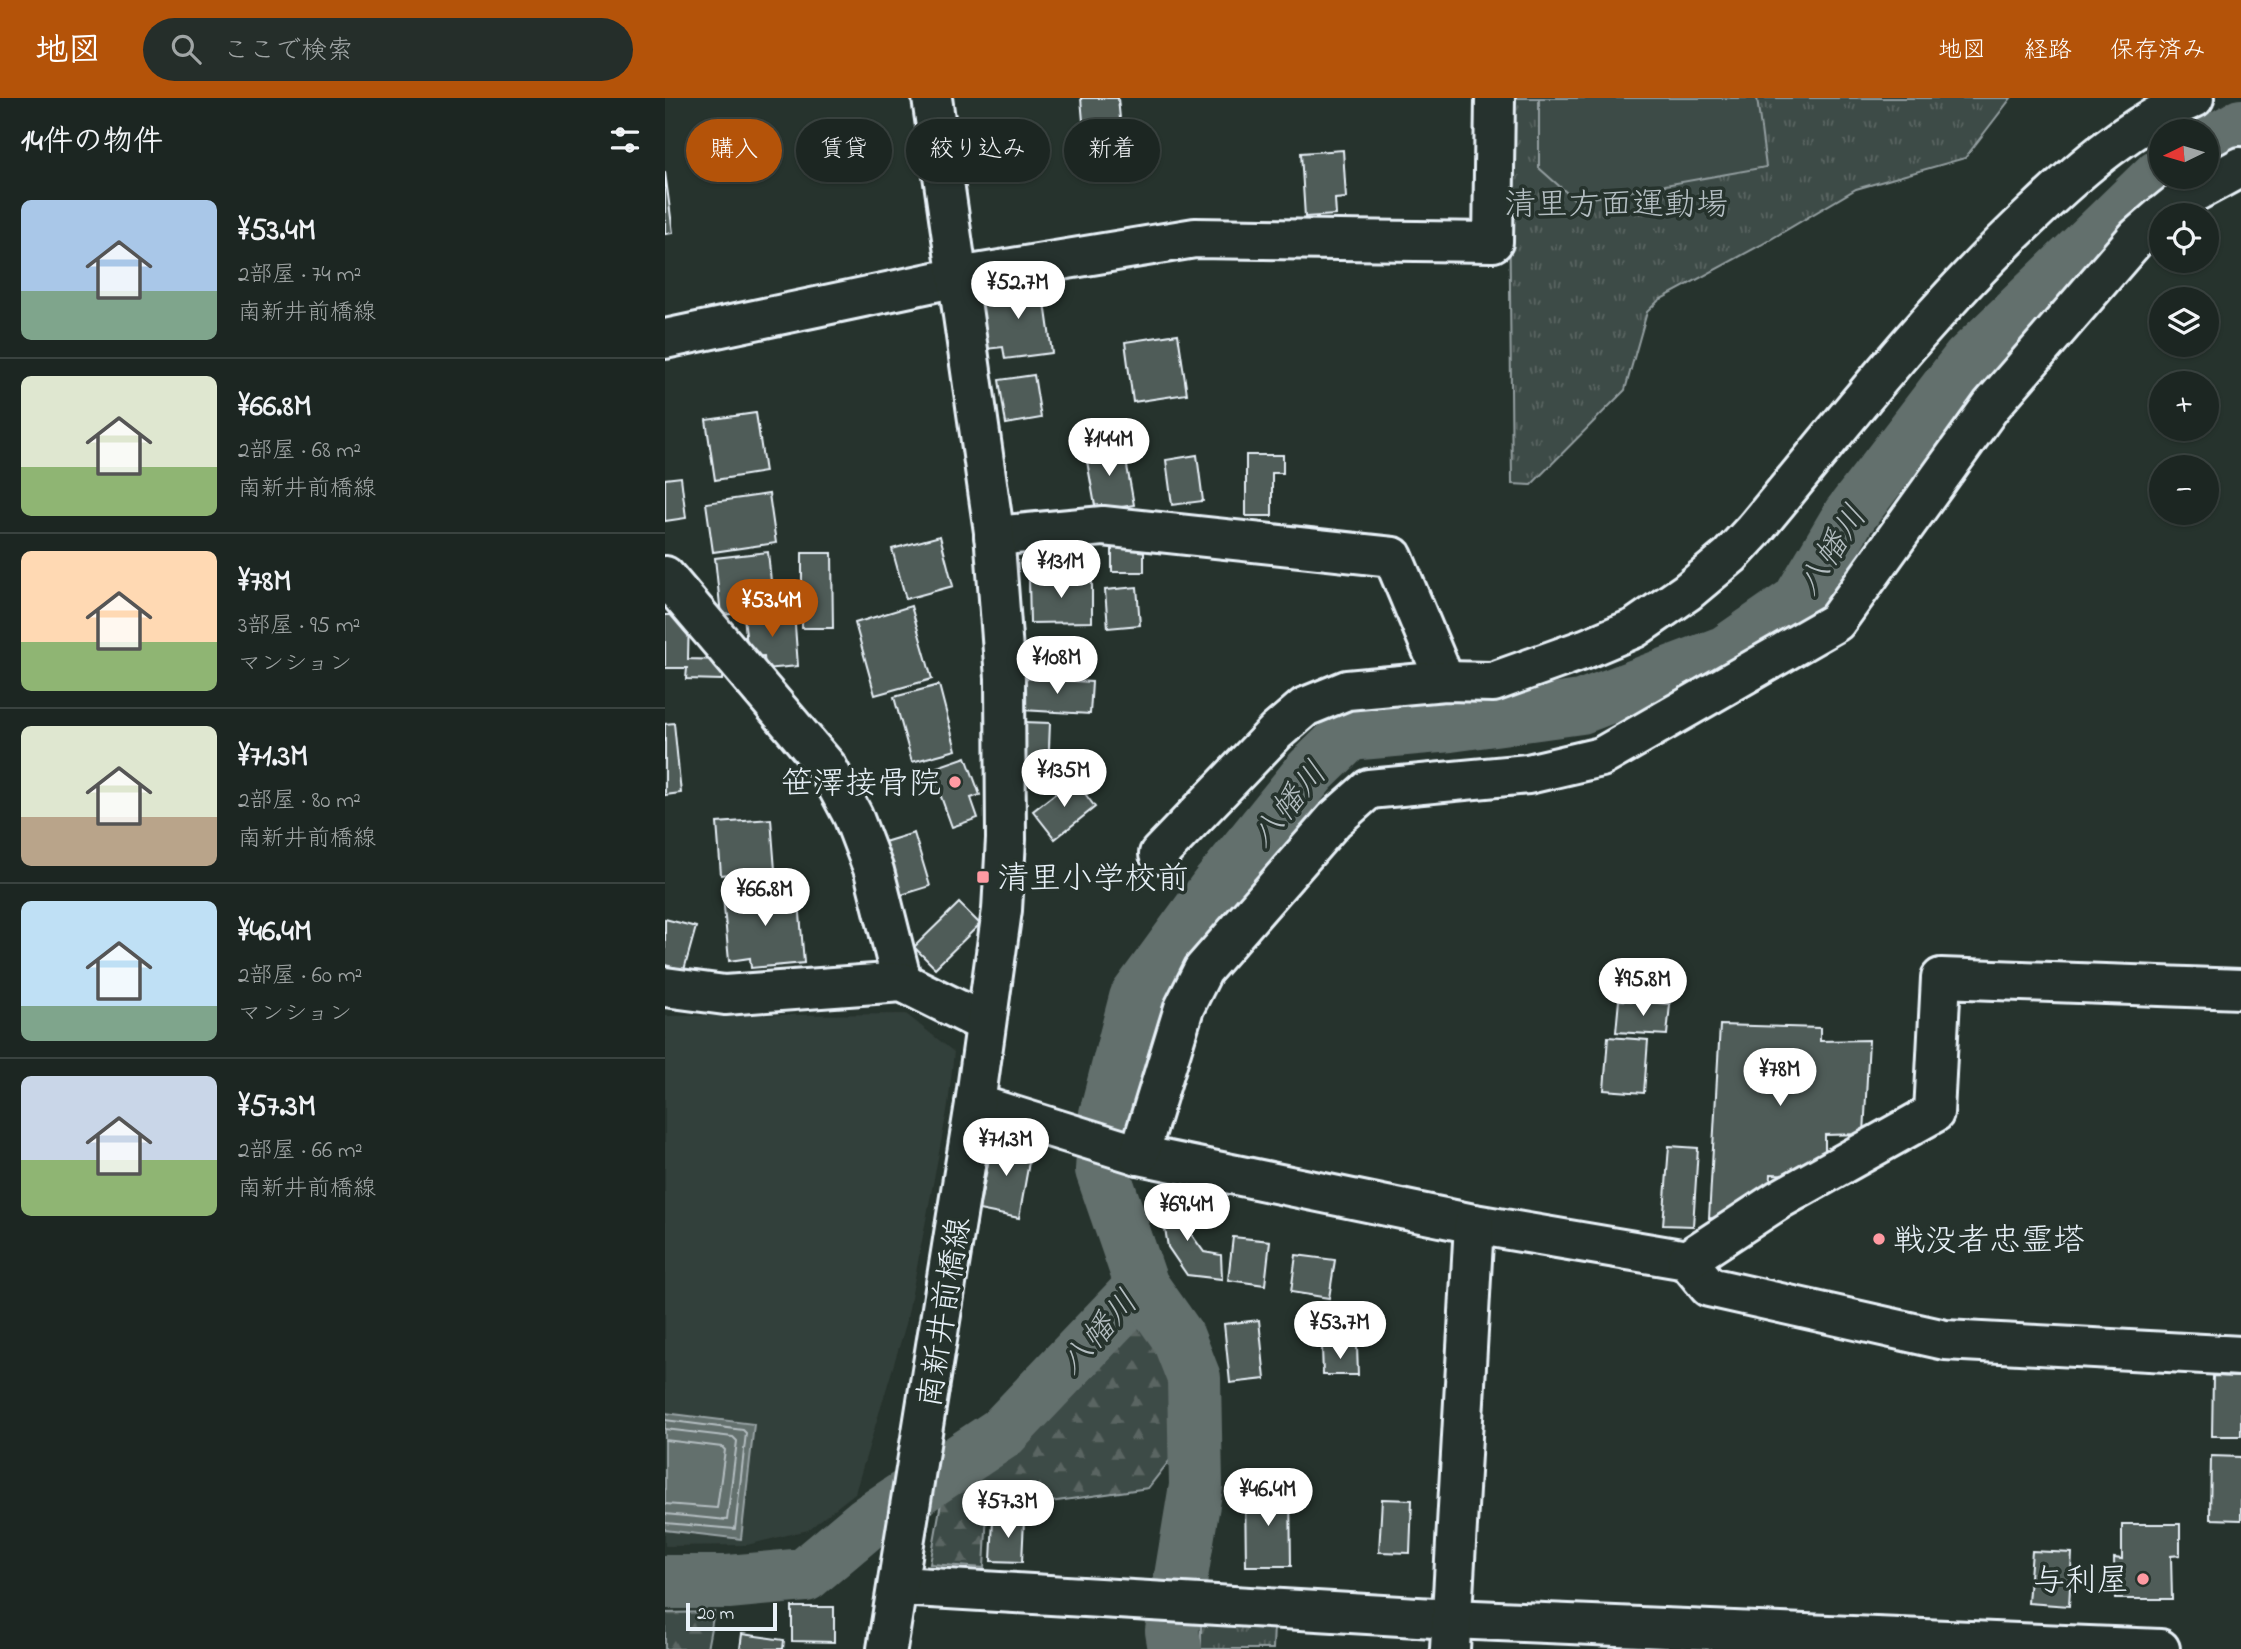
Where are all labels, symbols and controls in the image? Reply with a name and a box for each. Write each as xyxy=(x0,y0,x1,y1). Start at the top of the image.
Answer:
search box xyxy=(143,18,633,81)
text: 地図 xyxy=(35,28,101,76)
icon: search xyxy=(167,30,205,68)
text: ここで検索 xyxy=(223,33,353,71)
text: 地図 xyxy=(1938,34,1986,69)
text: 経路 xyxy=(2024,34,2072,69)
text: 保存済み xyxy=(2110,34,2206,69)
chip: 購入 xyxy=(686,119,782,182)
chip: 賃貸 xyxy=(796,119,892,182)
chip: 絞り込み xyxy=(906,119,1050,182)
chip: 新着 xyxy=(1064,119,1160,182)
north arrow xyxy=(2149,119,2219,189)
map controls xyxy=(2149,119,2219,525)
text: 14件の物件 xyxy=(21,121,163,165)
icon: filters xyxy=(606,121,644,159)
park label: 清里方面運動場 xyxy=(1504,183,1728,230)
button: locate xyxy=(2149,203,2219,273)
text: ¥53.4M xyxy=(238,210,316,254)
icon: home xyxy=(77,228,161,312)
text: 2部屋 · 74 m² xyxy=(238,259,361,292)
pin: ¥52.7M xyxy=(961,262,1075,321)
text: ¥52.7M xyxy=(987,267,1049,300)
button: layers xyxy=(2149,287,2219,357)
text: 南新井前橋線 xyxy=(238,297,376,330)
button: + xyxy=(2149,371,2219,441)
text: ¥66.8M xyxy=(238,386,312,430)
icon: home xyxy=(77,404,161,488)
pin: ¥144M xyxy=(1060,418,1158,478)
text: ¥144M xyxy=(1084,424,1134,457)
text: 2部屋 · 68 m² xyxy=(238,435,361,468)
button: − xyxy=(2149,455,2219,525)
text: 南新井前橋線 xyxy=(238,473,376,506)
water label: 八幡川 xyxy=(1786,497,1880,606)
pin: ¥131M xyxy=(1012,540,1110,600)
text: ¥131M xyxy=(1037,546,1085,579)
text: ¥78M xyxy=(238,561,292,605)
icon: home xyxy=(77,579,161,663)
pin: ¥53.4M xyxy=(715,580,829,639)
text: ¥53.4M xyxy=(742,585,802,618)
text: 3部屋 · 95 m² xyxy=(238,610,360,643)
pin: ¥108M xyxy=(1008,636,1106,696)
text: ¥108M xyxy=(1033,642,1081,675)
text: マンション xyxy=(238,648,352,681)
text: ¥71.3M xyxy=(238,736,308,780)
pin: ¥135M xyxy=(1015,750,1113,809)
water label: 八幡川 xyxy=(1240,752,1340,859)
icon: home xyxy=(77,754,161,838)
text: ¥135M xyxy=(1038,755,1090,788)
place label: 笹澤接骨院 xyxy=(781,762,941,809)
marker: 笹澤接骨院 xyxy=(947,774,963,790)
text: 2部屋 · 80 m² xyxy=(238,785,361,818)
text: 南新井前橋線 xyxy=(238,823,376,856)
place label: 清里小学校前 xyxy=(997,857,1189,904)
pin: ¥66.8M xyxy=(708,868,822,928)
marker: 清里小学校前 xyxy=(975,869,991,885)
text: ¥66.8M xyxy=(737,874,793,907)
text: ¥46.4M xyxy=(238,911,312,955)
icon: home xyxy=(77,929,161,1013)
pin: ¥95.8M xyxy=(1586,958,1700,1018)
text: 2部屋 · 60 m² xyxy=(238,960,362,993)
text: ¥95.8M xyxy=(1615,964,1671,997)
text: マンション xyxy=(238,998,352,1031)
pin: ¥78M xyxy=(1739,1048,1821,1108)
text: ¥78M xyxy=(1759,1054,1801,1087)
text: ¥57.3M xyxy=(238,1086,316,1130)
icon: home xyxy=(77,1104,161,1188)
pin: ¥71.3M xyxy=(949,1118,1063,1178)
text: ¥71.3M xyxy=(979,1124,1033,1157)
text: 2部屋 · 66 m² xyxy=(238,1135,363,1168)
text: 南新井前橋線 xyxy=(238,1173,376,1206)
pin: ¥69.4M xyxy=(1130,1184,1244,1243)
text: ¥69.4M xyxy=(1160,1189,1214,1222)
street label: 南新井前橋線 xyxy=(908,1214,985,1411)
place label: 戦没者忠霊塔 xyxy=(1893,1219,2085,1266)
marker: 戦没者忠霊塔 xyxy=(1871,1231,1887,1247)
water label: 八幡川 xyxy=(1049,1281,1151,1387)
pin: ¥53.7M xyxy=(1283,1302,1397,1361)
text: ¥53.7M xyxy=(1310,1307,1370,1340)
pin: ¥46.4M xyxy=(1211,1468,1325,1528)
text: ¥46.4M xyxy=(1240,1474,1296,1507)
pin: ¥57.3M xyxy=(951,1480,1065,1540)
text: ¥57.3M xyxy=(978,1486,1038,1519)
place label: 与利屋 xyxy=(2033,1559,2129,1606)
marker: 与利屋 xyxy=(2135,1571,2151,1587)
scale bar xyxy=(686,1600,777,1632)
text: 20 m xyxy=(697,1601,734,1628)

